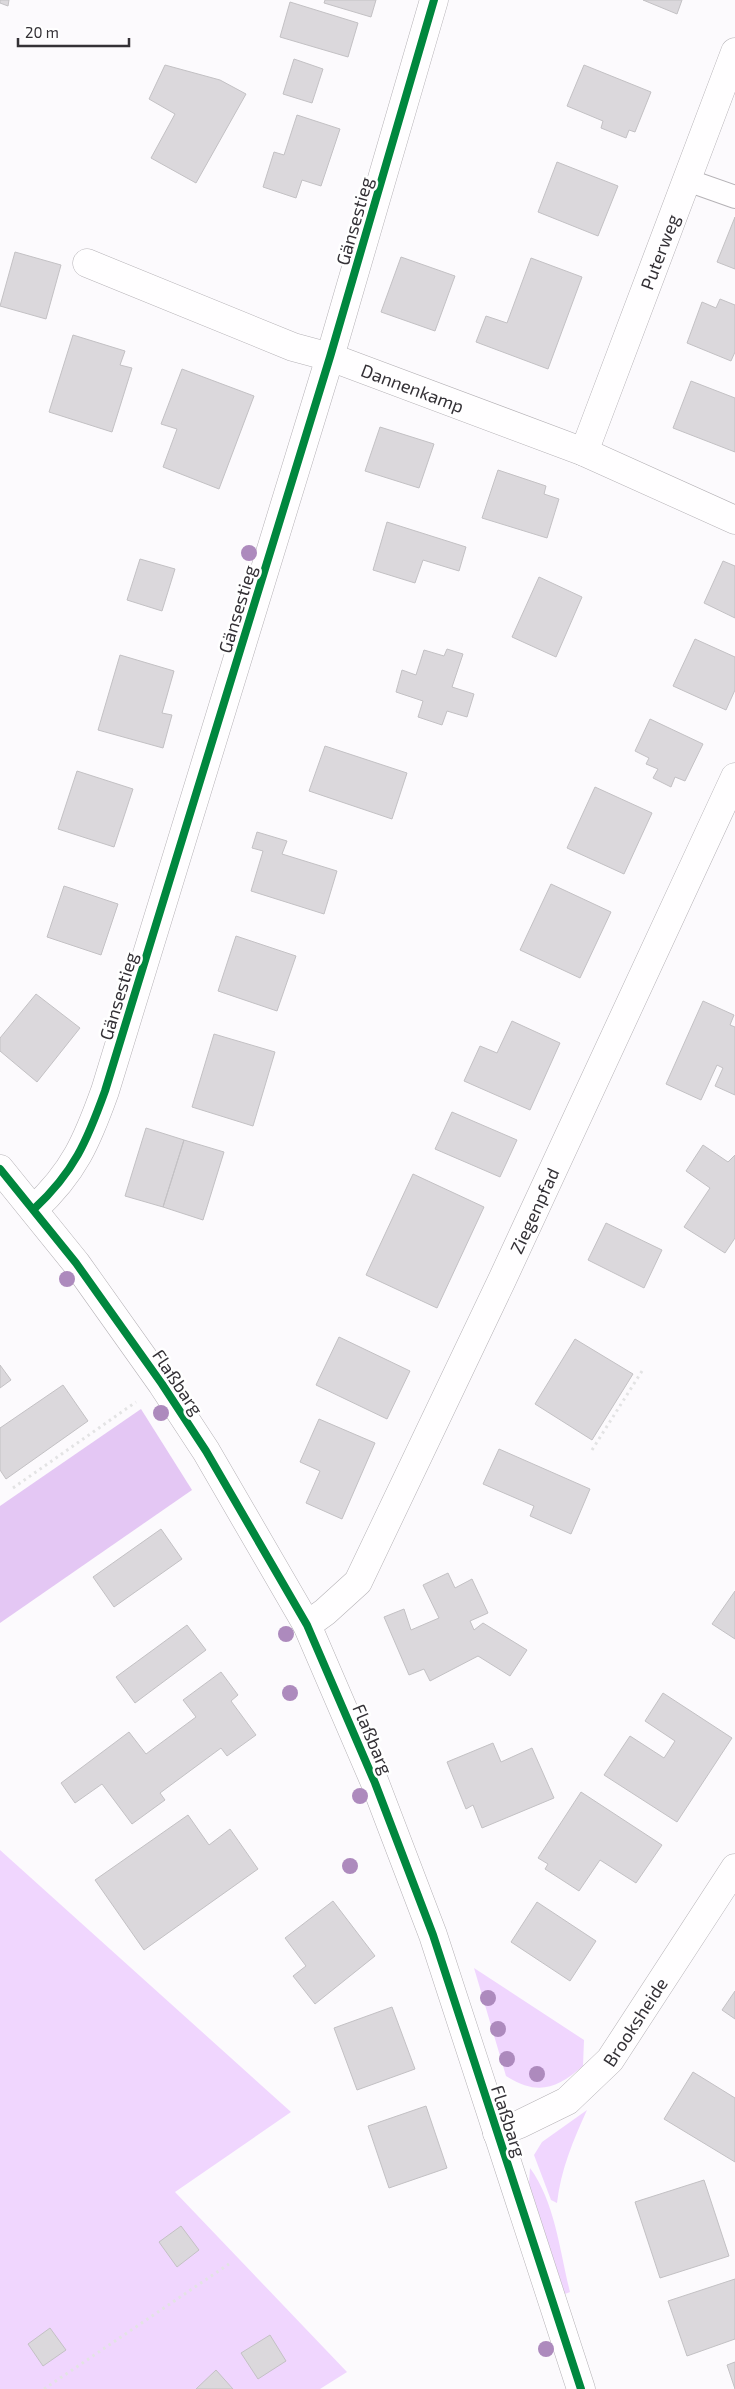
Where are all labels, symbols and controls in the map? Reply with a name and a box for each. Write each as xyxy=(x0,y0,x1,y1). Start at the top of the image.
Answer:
scale bar xyxy=(18,15,129,47)
text: 20 m xyxy=(25,23,59,41)
street label: Gänsestieg xyxy=(331,174,377,268)
street label: Puterweg xyxy=(635,211,684,293)
street label: Dannenkamp xyxy=(358,359,467,417)
street label: Gänsestieg xyxy=(213,562,261,656)
street label: Gänsestieg xyxy=(94,949,142,1043)
street label: Ziegenpfad xyxy=(505,1164,564,1257)
street label: Flaßbarg xyxy=(148,1345,208,1419)
street label: Flaßbarg xyxy=(348,1700,398,1778)
street label: Brooksheide xyxy=(598,1973,672,2070)
street label: Flaßbarg xyxy=(487,2082,531,2160)

